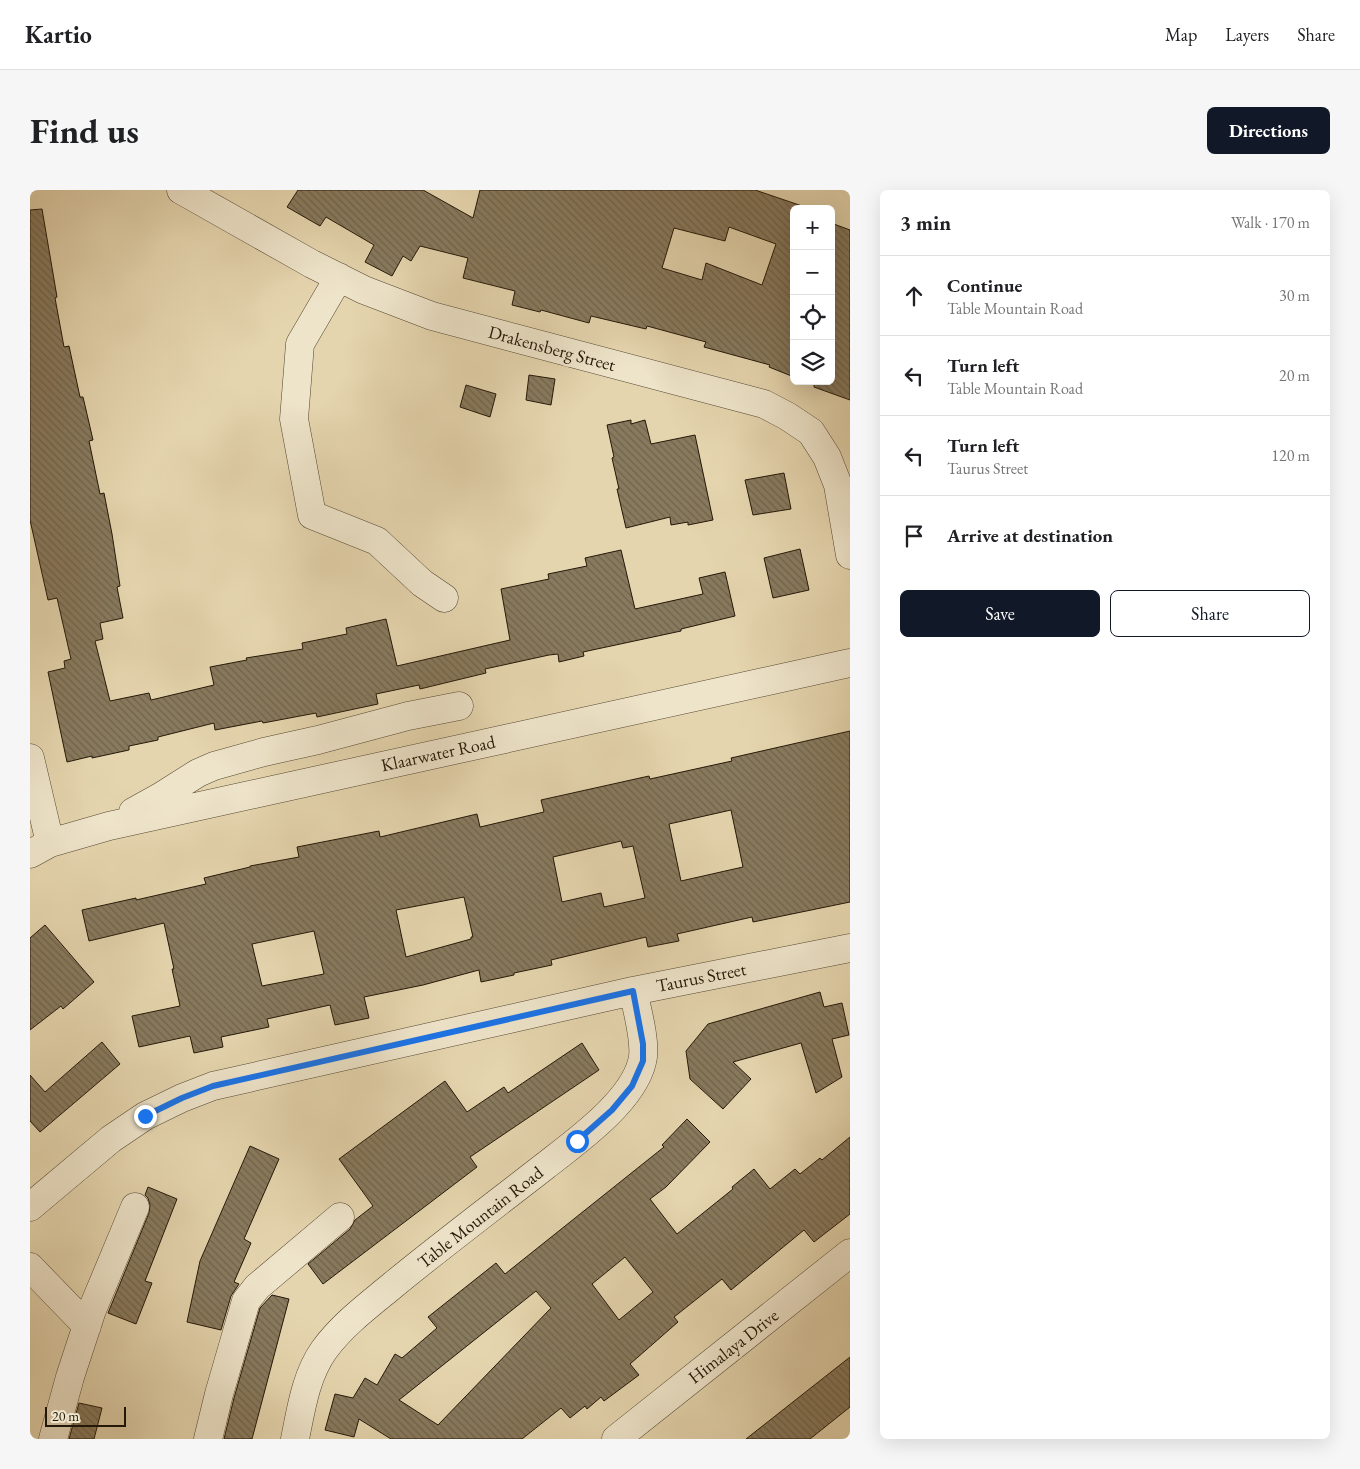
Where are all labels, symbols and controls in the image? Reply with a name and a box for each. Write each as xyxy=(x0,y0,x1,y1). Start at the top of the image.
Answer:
text: Kartio xyxy=(25,19,92,50)
text: Map xyxy=(1165,23,1197,46)
text: Layers xyxy=(1225,23,1269,46)
text: Share xyxy=(1297,23,1335,46)
button: Directions xyxy=(1207,107,1330,154)
text: Find us xyxy=(30,108,139,153)
map controls xyxy=(790,205,835,385)
button: + xyxy=(790,205,835,250)
text: 3 min xyxy=(900,209,951,236)
text: Walk · 170 m xyxy=(1231,212,1310,233)
button: − xyxy=(790,250,835,295)
text: Continue xyxy=(947,273,1022,298)
icon: ahead xyxy=(900,282,928,310)
text: 30 m xyxy=(1279,285,1310,306)
button: locate xyxy=(790,295,835,340)
text: Table Mountain Road xyxy=(947,298,1083,319)
street label: Drakensberg Street xyxy=(486,320,618,376)
button: layers xyxy=(790,340,835,385)
text: Turn left xyxy=(947,353,1019,378)
icon: left xyxy=(900,362,928,390)
text: 20 m xyxy=(1279,365,1310,386)
text: Table Mountain Road xyxy=(947,378,1083,399)
text: Turn left xyxy=(947,433,1019,458)
icon: left xyxy=(900,442,928,470)
text: 120 m xyxy=(1271,445,1310,466)
text: Taurus Street xyxy=(947,458,1028,479)
icon: arrive xyxy=(900,522,928,550)
text: Arrive at destination xyxy=(947,523,1113,548)
button: Save xyxy=(900,590,1100,637)
button: Share xyxy=(1110,590,1310,637)
street label: Klaarwater Road xyxy=(379,729,498,776)
street label: Taurus Street xyxy=(654,957,748,997)
route end xyxy=(134,1105,157,1128)
route start xyxy=(566,1130,589,1153)
street label: Table Mountain Road xyxy=(413,1160,548,1273)
street label: Himalaya Drive xyxy=(683,1304,783,1388)
scale bar xyxy=(45,1404,126,1427)
text: 20 m xyxy=(52,1407,79,1425)

